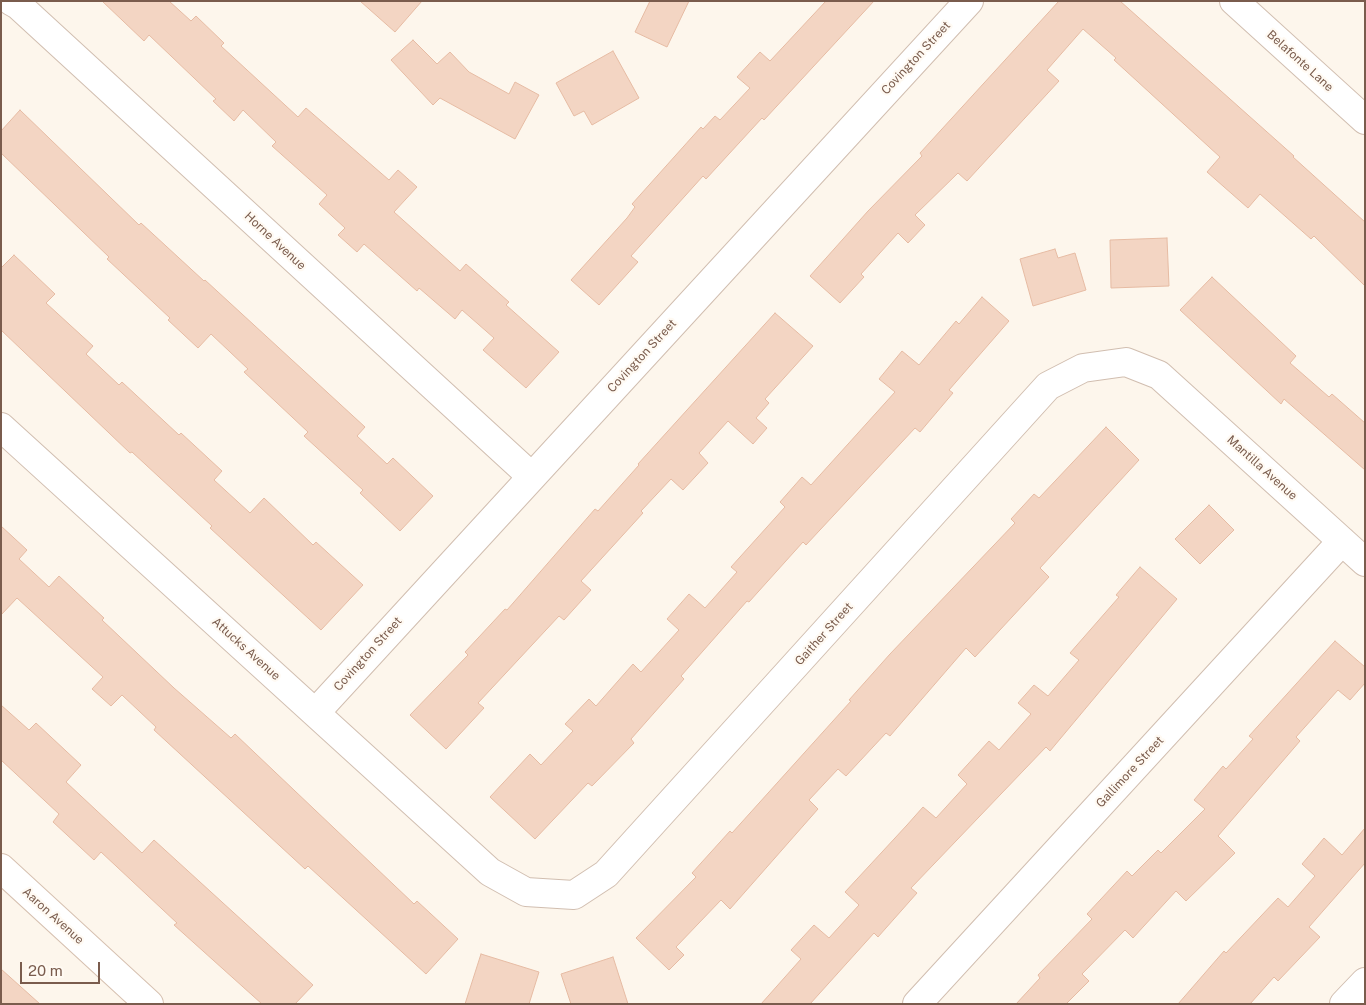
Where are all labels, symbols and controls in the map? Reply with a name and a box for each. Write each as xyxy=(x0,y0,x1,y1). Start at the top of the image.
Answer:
street label: Covington Street xyxy=(878,18,954,98)
street label: Belafonte Lane xyxy=(1264,27,1336,95)
street label: Horne Avenue xyxy=(241,209,309,273)
street label: Covington Street xyxy=(604,316,680,396)
street label: Mantilla Avenue xyxy=(1224,433,1300,503)
street label: Gaither Street xyxy=(792,600,856,668)
street label: Covington Street xyxy=(331,614,405,694)
street label: Attucks Avenue xyxy=(209,615,283,683)
street label: Gallimore Street xyxy=(1093,733,1167,811)
street label: Aaron Avenue xyxy=(19,885,87,947)
scale bar xyxy=(22,952,102,984)
text: 20 m xyxy=(28,962,63,979)

